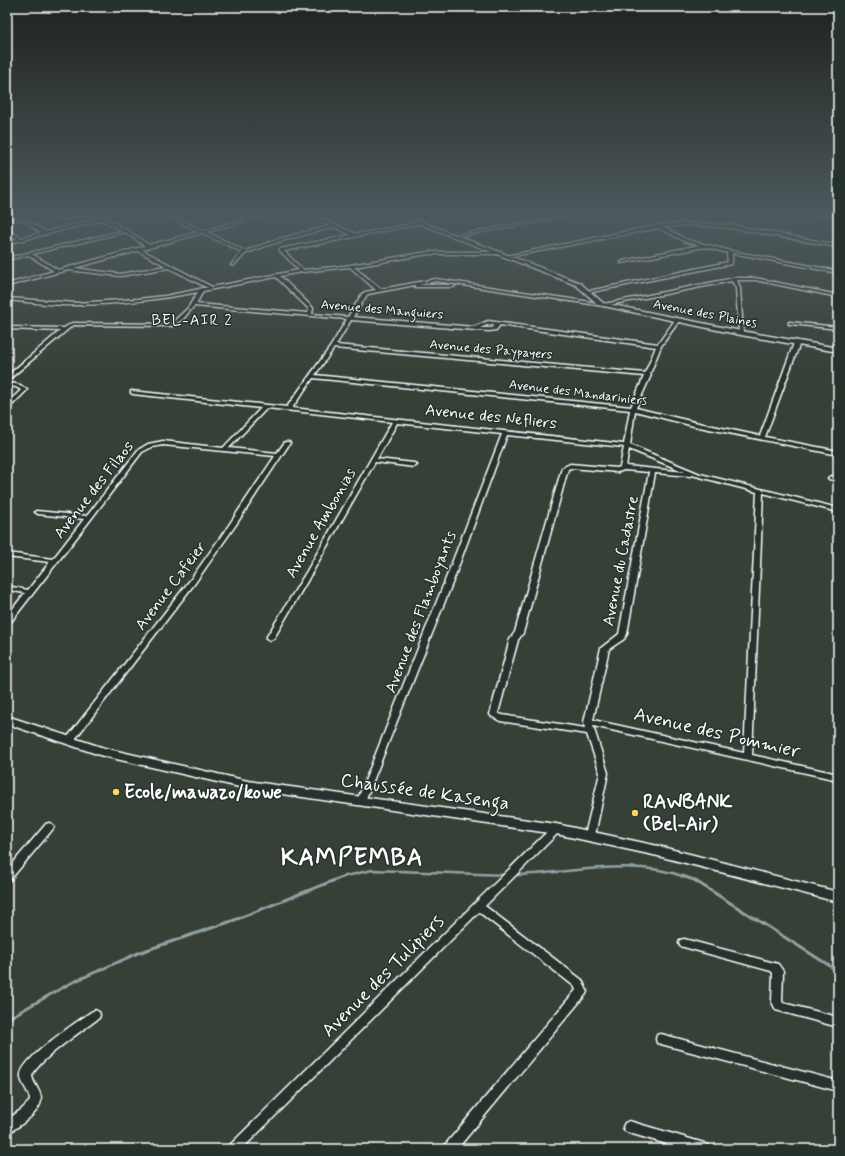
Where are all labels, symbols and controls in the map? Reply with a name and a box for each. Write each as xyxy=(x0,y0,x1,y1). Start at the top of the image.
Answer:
street label: Avenue des Manguiers xyxy=(320,296,444,326)
street label: Avenue des Plaines xyxy=(652,296,758,332)
district label: BEL-AIR 2 xyxy=(151,311,233,331)
street label: Avenue des Paypayers xyxy=(429,336,553,364)
street label: Avenue des Mandariniers xyxy=(508,376,648,410)
street label: Avenue des Nefliers xyxy=(424,400,558,434)
street label: Avenue des Filaos xyxy=(49,437,139,543)
street label: Avenue Ambonias xyxy=(281,464,361,582)
street label: Avenue du Cadastre xyxy=(598,494,644,628)
street label: Avenue des Flamboyants xyxy=(380,528,462,696)
street label: Avenue Cafeier xyxy=(131,537,212,635)
street label: Avenue des Pommier xyxy=(631,702,803,764)
street label: Chaussée de Kasenga xyxy=(339,768,511,819)
place label: Ecole/mawazo/kowe xyxy=(124,780,282,805)
marker: Ecole/mawazo/kowe xyxy=(111,787,121,797)
place label: RAWBANK (Bel-Air) xyxy=(643,790,732,837)
marker: RAWBANK (Bel-Air) xyxy=(630,808,640,818)
district label: KAMPEMBA xyxy=(281,843,423,874)
street label: Avenue des Tulipiers xyxy=(316,909,450,1043)

